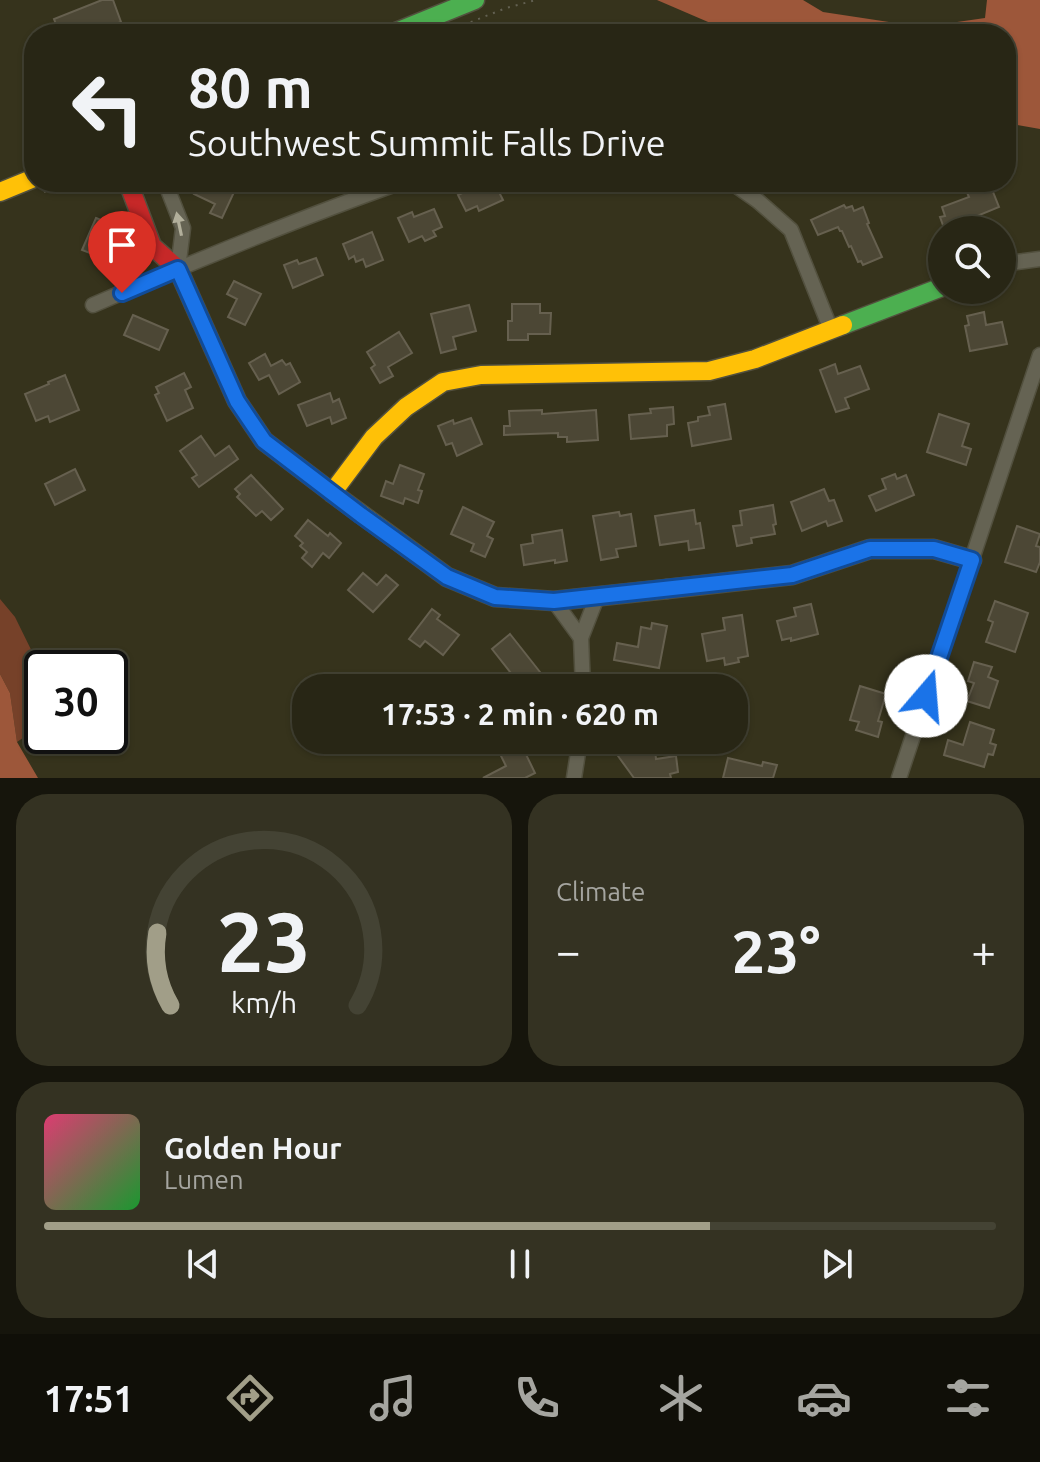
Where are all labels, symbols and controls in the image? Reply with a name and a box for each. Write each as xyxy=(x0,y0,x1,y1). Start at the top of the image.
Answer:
icon: left xyxy=(56,56,160,160)
text: 80 m xyxy=(188,56,313,119)
text: Southwest Summit Falls Drive xyxy=(188,122,666,163)
pin xyxy=(88,211,156,293)
one-way arrow xyxy=(172,212,185,237)
map controls xyxy=(928,216,1016,304)
button: search xyxy=(928,216,1016,304)
icon: arrive xyxy=(100,223,144,267)
speed limit sign: 30 xyxy=(24,650,128,754)
position arrow xyxy=(884,654,968,738)
text: 17:53 · 2 min · 620 m xyxy=(381,697,659,731)
text: Climate xyxy=(556,877,645,906)
text: 23 xyxy=(217,894,311,988)
text: 23° xyxy=(732,917,820,984)
text: − xyxy=(556,926,581,975)
text: + xyxy=(971,926,996,975)
text: km/h xyxy=(231,986,297,1018)
text: Golden Hour xyxy=(164,1131,342,1165)
text: Lumen xyxy=(164,1165,244,1194)
icon: previous xyxy=(181,1242,225,1286)
icon: pause xyxy=(498,1242,542,1286)
icon: next xyxy=(815,1242,859,1286)
icon: directions xyxy=(222,1370,278,1426)
icon: music xyxy=(365,1370,421,1426)
icon: phone xyxy=(509,1370,565,1426)
icon: climate xyxy=(653,1370,709,1426)
icon: car xyxy=(796,1370,852,1426)
icon: filters xyxy=(940,1370,996,1426)
text: 17:51 xyxy=(44,1378,134,1419)

